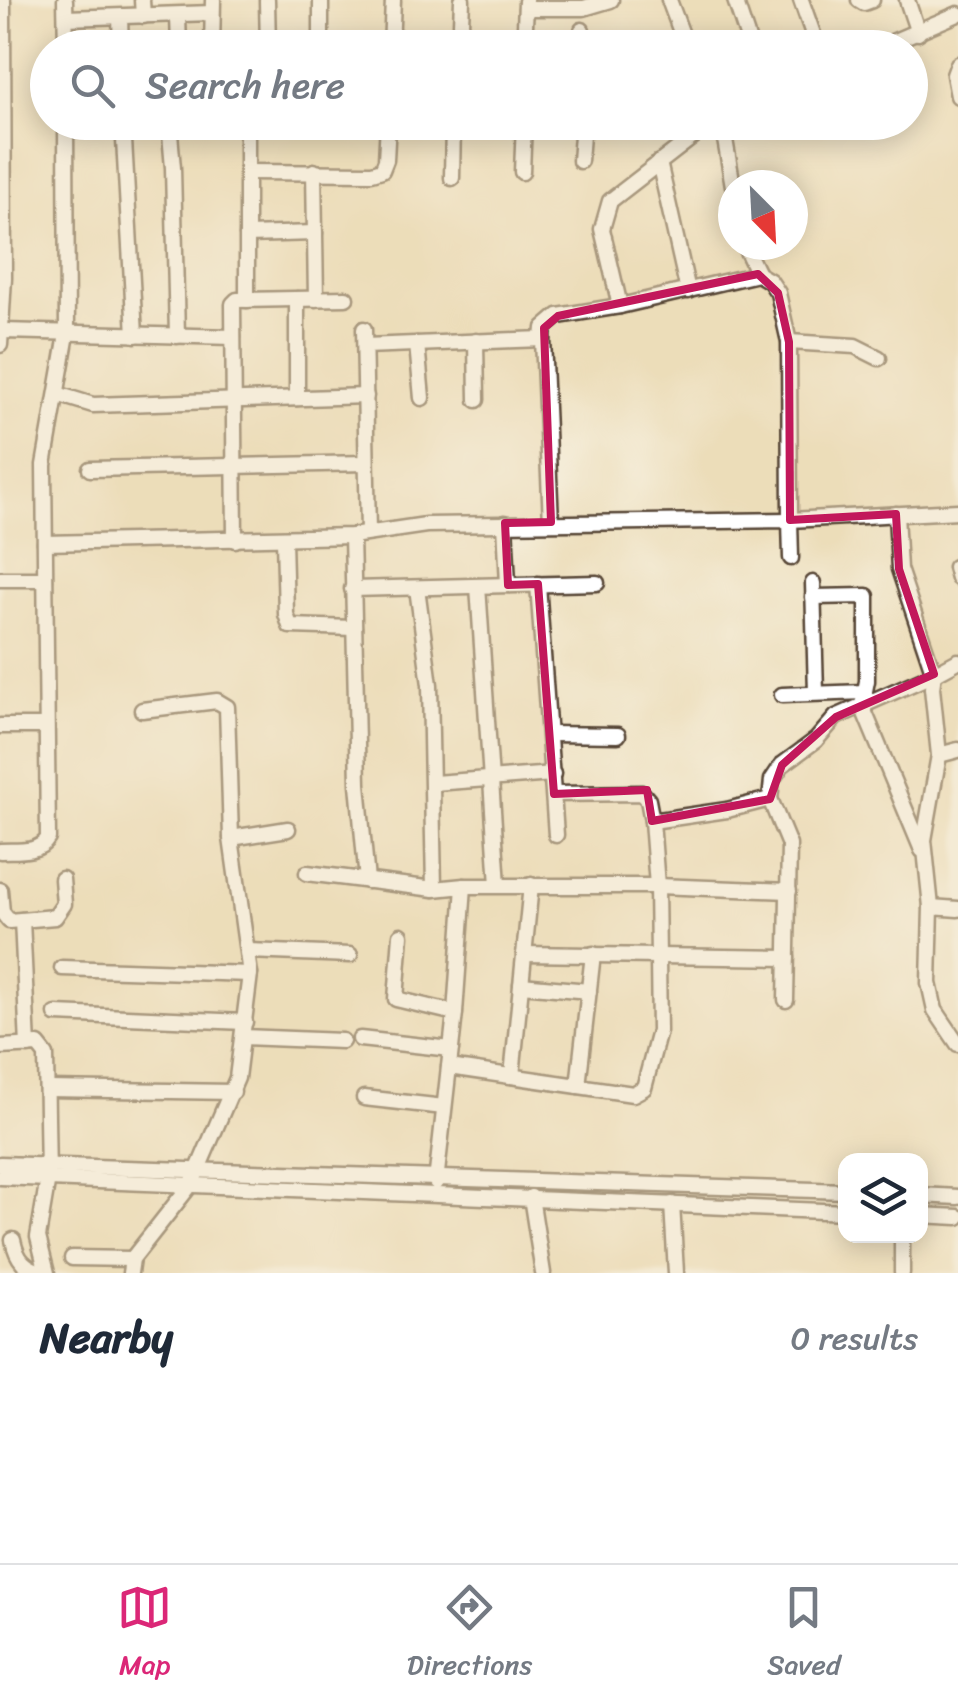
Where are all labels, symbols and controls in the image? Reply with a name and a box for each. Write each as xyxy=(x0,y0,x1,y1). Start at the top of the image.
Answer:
search box xyxy=(30,30,928,140)
text: Search here xyxy=(145,52,345,119)
icon: search xyxy=(65,58,120,113)
north arrow xyxy=(718,170,808,260)
map controls xyxy=(838,1153,928,1243)
button: layers xyxy=(838,1153,928,1243)
text: Nearby xyxy=(40,1301,173,1375)
text: 0 results xyxy=(790,1310,918,1367)
tab: Map xyxy=(117,1580,172,1689)
tab: Directions xyxy=(407,1580,532,1689)
tab: Saved xyxy=(767,1580,841,1689)

